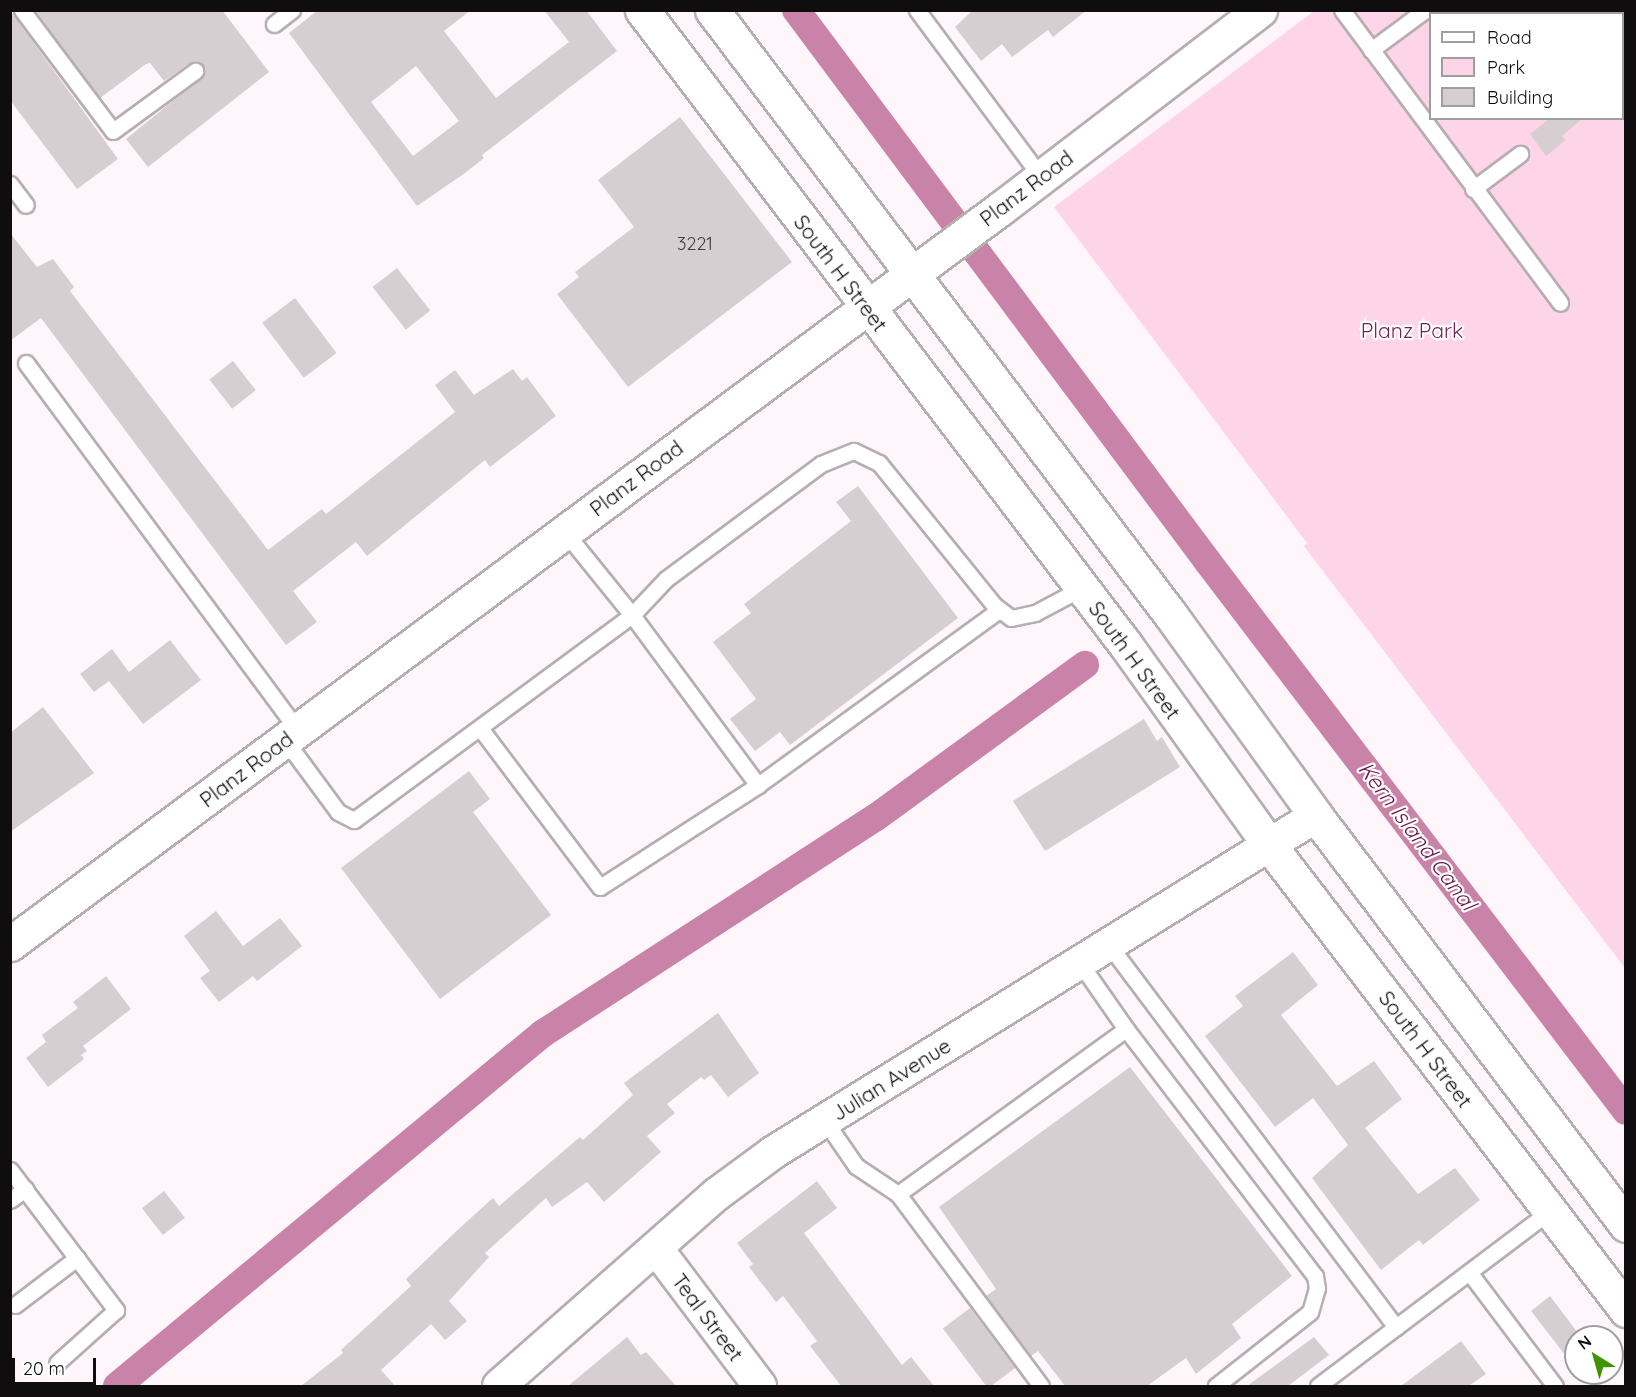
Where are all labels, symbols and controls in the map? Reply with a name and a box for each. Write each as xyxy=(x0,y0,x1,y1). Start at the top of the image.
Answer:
legend xyxy=(1429,12,1624,120)
text: Road xyxy=(1487,26,1532,49)
text: Park xyxy=(1487,56,1525,79)
text: Building xyxy=(1487,86,1553,109)
street label: Planz Road xyxy=(974,145,1078,231)
street label: South H Street xyxy=(789,210,893,336)
house number: 3221 xyxy=(677,233,713,255)
park label: Planz Park xyxy=(1361,317,1463,343)
street label: Planz Road xyxy=(584,435,688,521)
street label: South H Street xyxy=(1084,596,1186,724)
street label: Planz Road xyxy=(194,726,298,812)
water label: Kern Island Canal xyxy=(1353,757,1481,915)
street label: South H Street xyxy=(1374,986,1478,1112)
street label: Julian Avenue xyxy=(827,1032,955,1126)
street label: Teal Street xyxy=(667,1268,749,1366)
north arrow xyxy=(1564,1325,1624,1385)
text: N xyxy=(1574,1331,1595,1354)
scale bar xyxy=(15,1346,99,1384)
text: 20 m xyxy=(23,1357,65,1380)

